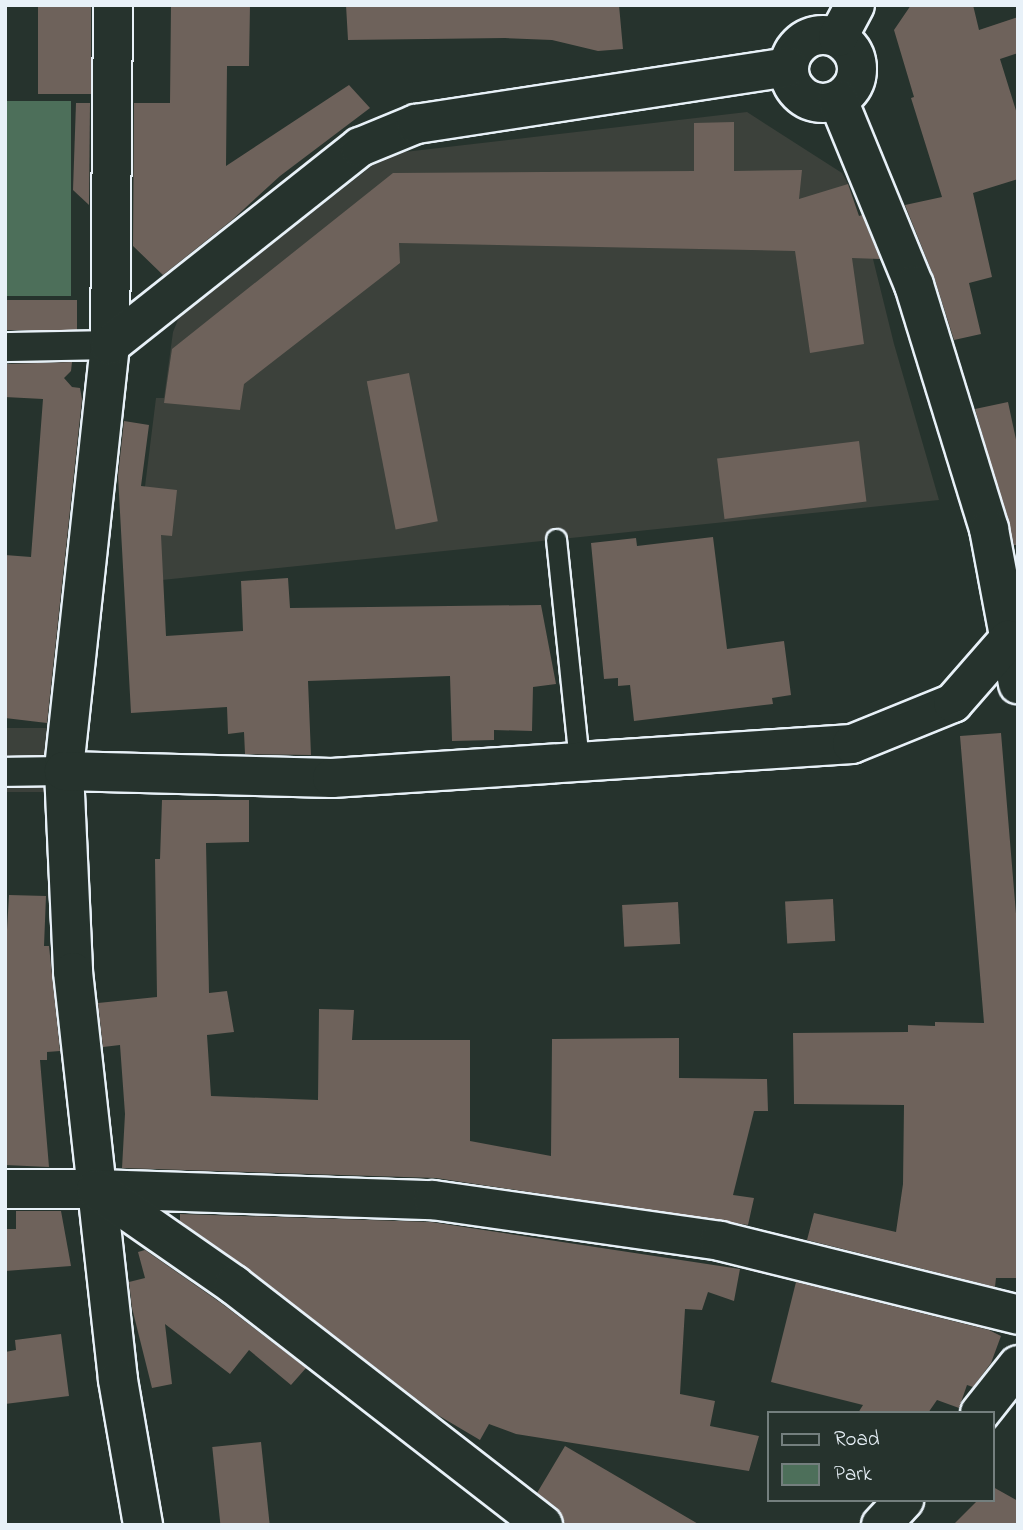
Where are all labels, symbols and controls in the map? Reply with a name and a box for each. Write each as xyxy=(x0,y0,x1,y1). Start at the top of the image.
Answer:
legend xyxy=(768,1411,995,1502)
text: Road xyxy=(834,1425,880,1455)
text: Park xyxy=(834,1460,872,1490)

